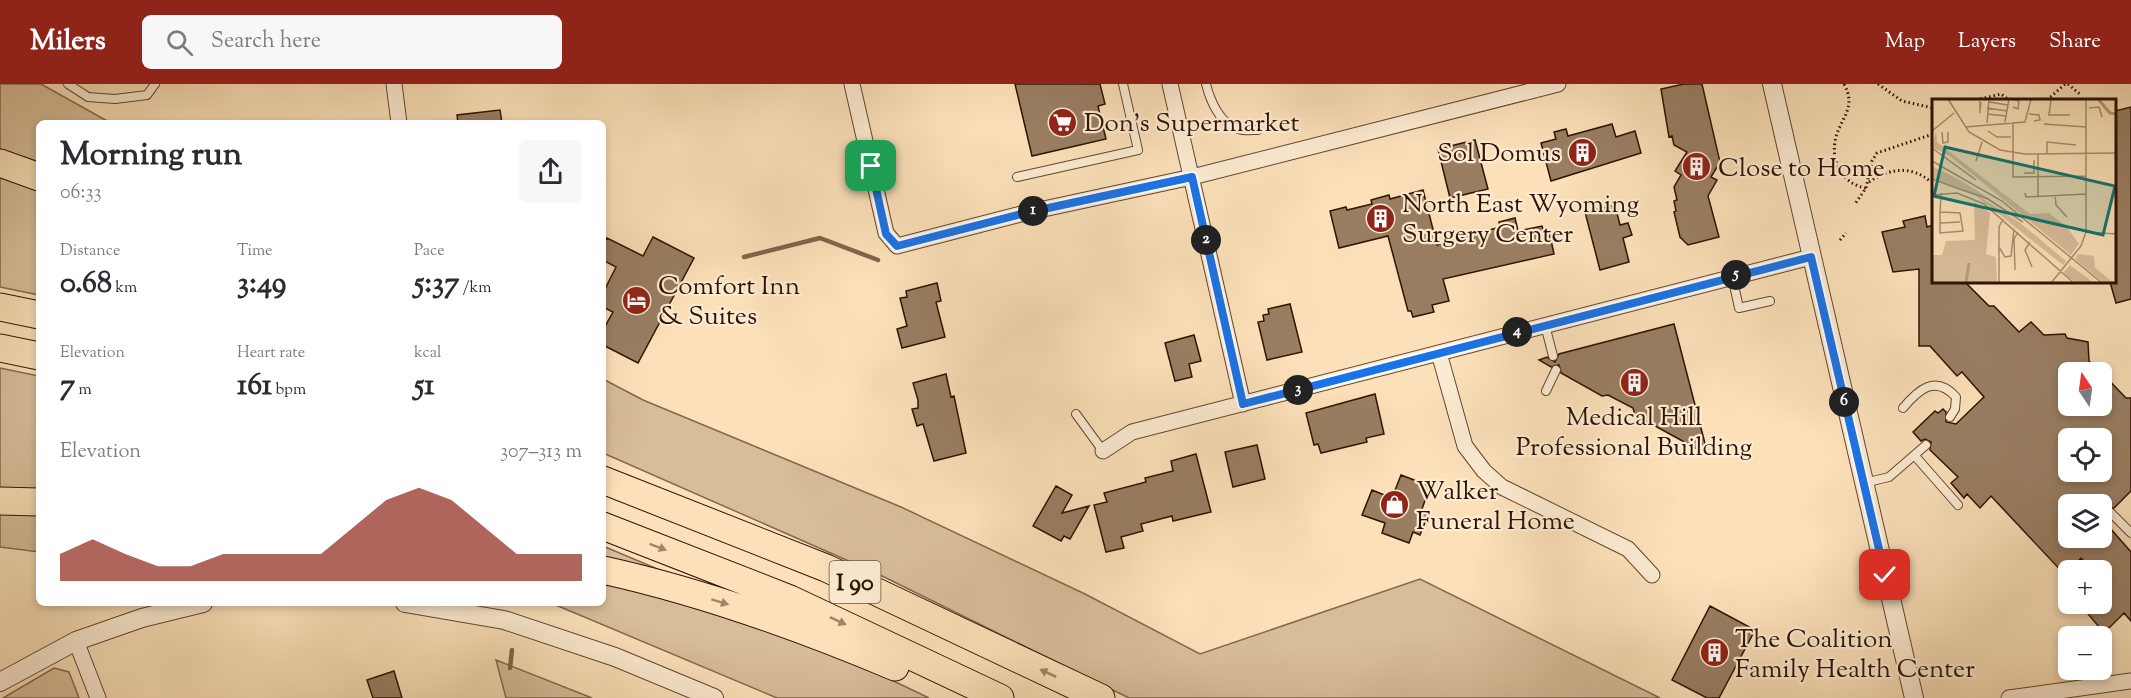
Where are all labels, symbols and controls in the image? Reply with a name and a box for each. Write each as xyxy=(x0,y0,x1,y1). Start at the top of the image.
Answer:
search box xyxy=(142,15,562,69)
text: Milers xyxy=(30,22,106,62)
icon: search xyxy=(163,26,196,59)
text: Search here xyxy=(211,26,321,58)
text: Map xyxy=(1885,27,1925,57)
text: Layers xyxy=(1958,27,2016,57)
text: Share xyxy=(2049,27,2101,57)
inset map xyxy=(1932,99,2116,284)
supermarket icon: Don's Supermarket xyxy=(1047,106,1079,138)
place label: Don's Supermarket xyxy=(1084,106,1299,143)
text: Morning run xyxy=(60,132,242,180)
place label: Sol Domus xyxy=(1437,136,1561,173)
building icon: Sol Domus xyxy=(1566,136,1598,168)
button: share xyxy=(519,140,582,203)
pin xyxy=(845,140,896,191)
icon: arrive xyxy=(854,149,887,182)
building icon: Close to Home xyxy=(1681,151,1713,183)
place label: Close to Home xyxy=(1718,151,1885,188)
text: 06:33 xyxy=(60,179,102,208)
place label: North East Wyoming Surgery Center xyxy=(1402,187,1639,254)
pin: 1 xyxy=(1018,196,1048,226)
text: 1 xyxy=(1030,199,1036,222)
building icon: North East Wyoming Surgery Center xyxy=(1365,202,1397,234)
pin: 2 xyxy=(1191,225,1221,255)
text: 2 xyxy=(1202,228,1210,251)
text: Distance xyxy=(60,240,120,263)
text: Time xyxy=(237,240,273,263)
text: Pace xyxy=(414,240,445,263)
pin: 5 xyxy=(1721,260,1751,290)
text: 0.68 xyxy=(60,263,112,306)
text: 3:49 xyxy=(237,263,286,306)
text: 5:37 xyxy=(414,263,459,306)
text: 5 xyxy=(1733,263,1739,286)
place label: Comfort Inn & Suites xyxy=(658,269,800,336)
text: km xyxy=(112,277,137,300)
text: /km xyxy=(459,277,492,300)
hotel icon: Comfort Inn & Suites xyxy=(621,284,653,316)
pin: 4 xyxy=(1502,317,1532,347)
text: 4 xyxy=(1513,320,1521,343)
text: Elevation xyxy=(60,342,125,365)
text: Heart rate xyxy=(237,342,305,365)
text: kcal xyxy=(414,342,442,365)
north arrow xyxy=(2058,362,2112,416)
map controls xyxy=(2058,362,2112,680)
text: 7 xyxy=(60,365,75,408)
text: 161 xyxy=(237,365,272,408)
text: 51 xyxy=(414,365,434,408)
building icon: Medical Hill Professional Building xyxy=(1618,366,1650,398)
pin: 3 xyxy=(1283,375,1313,405)
text: 3 xyxy=(1295,378,1301,401)
text: m xyxy=(75,379,92,402)
text: bpm xyxy=(272,379,306,402)
pin: 6 xyxy=(1829,387,1859,417)
text: 6 xyxy=(1840,390,1848,413)
place label: Medical Hill Professional Building xyxy=(1516,400,1752,467)
button: locate xyxy=(2058,428,2112,482)
text: Elevation xyxy=(60,438,141,467)
text: 307–313 m xyxy=(500,438,582,467)
place label: Walker Funeral Home xyxy=(1416,474,1575,541)
shop icon: Walker Funeral Home xyxy=(1379,489,1411,521)
button: layers xyxy=(2058,494,2112,548)
one-way arrow xyxy=(649,543,667,553)
pin xyxy=(1859,549,1910,600)
icon: check xyxy=(1868,558,1901,591)
button: + xyxy=(2058,560,2112,614)
road number: I 90 xyxy=(830,561,880,603)
one-way arrow xyxy=(711,598,729,607)
one-way arrow xyxy=(829,617,846,626)
place label: The Coalition Family Health Center xyxy=(1735,622,1975,689)
button: − xyxy=(2058,626,2112,680)
building icon: The Coalition Family Health Center xyxy=(1698,637,1730,669)
one-way arrow xyxy=(1040,669,1057,678)

